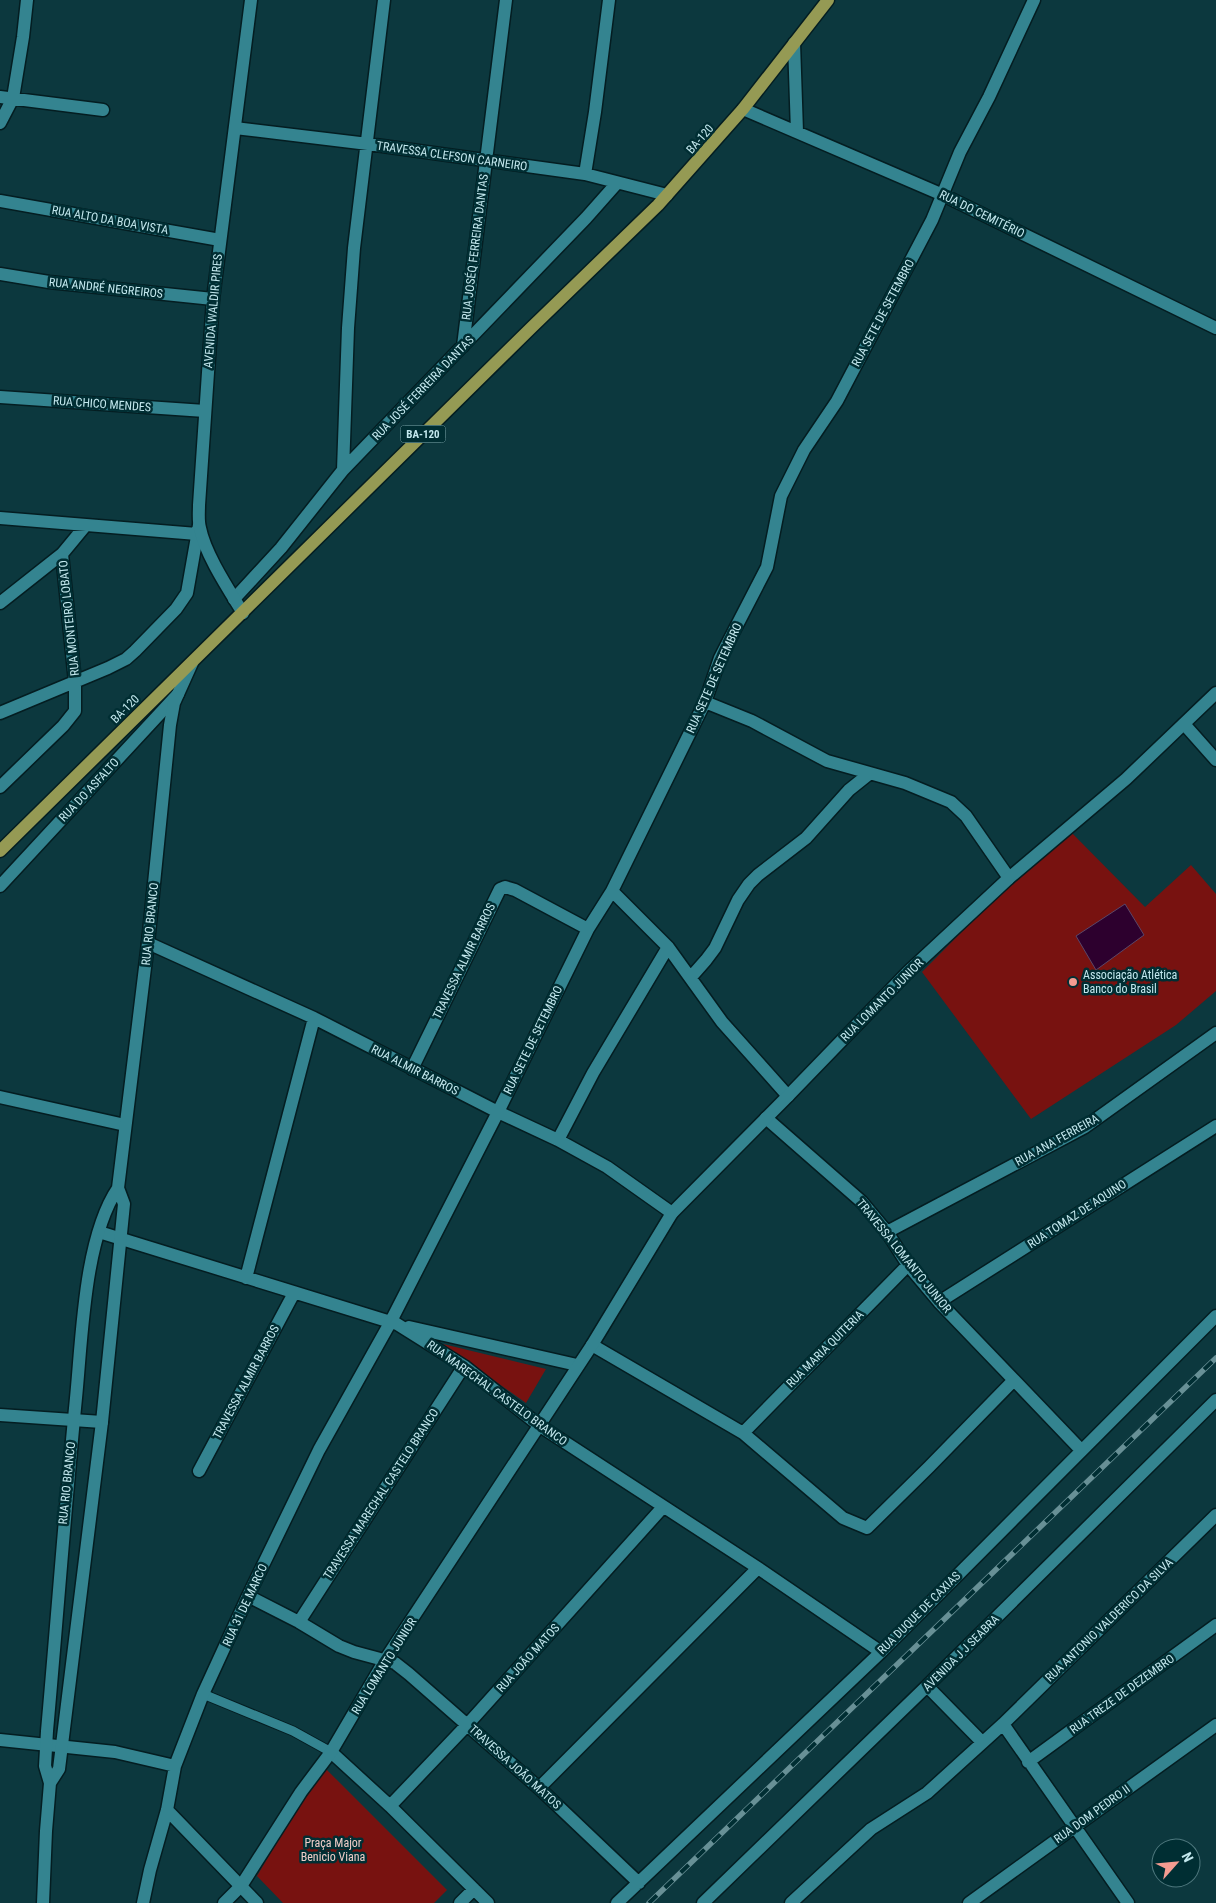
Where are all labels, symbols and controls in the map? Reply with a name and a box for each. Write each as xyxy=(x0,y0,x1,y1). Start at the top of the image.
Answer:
street label: BA-120 xyxy=(683,121,717,157)
street label: TRAVESSA CLEFSON CARNEIRO xyxy=(376,139,528,173)
street label: RUA JOSÉQ FERREIRA DANTAS xyxy=(458,173,491,321)
street label: RUA DO CEMITÉRIO xyxy=(937,186,1027,241)
street label: RUA ALTO DA BOA VISTA xyxy=(51,203,169,237)
street label: AVENIDA WALDIR PIRES xyxy=(201,253,225,369)
street label: RUA SETE DE SETEMBRO xyxy=(849,257,917,369)
street label: RUA ANDRÉ NEGREIROS xyxy=(48,274,164,301)
street label: RUA JOSÉ FERREIRA DANTAS xyxy=(369,332,477,443)
street label: RUA CHICO MENDES xyxy=(53,394,151,414)
road number: BA-120 xyxy=(400,426,446,442)
street label: RUA MONTEIRO LOBATO xyxy=(56,559,82,677)
street label: RUA SETE DE SETEMBRO xyxy=(683,621,745,735)
street label: BA-120 xyxy=(108,692,142,726)
street label: RUA DO ASFALTO xyxy=(56,755,122,825)
street label: RUA RIO BRANCO xyxy=(139,882,161,966)
street label: TRAVESSA ALMIR BARROS xyxy=(430,901,498,1021)
street label: RUA LOMANTO JUNIOR xyxy=(838,955,927,1044)
place label: Associação Atlética Banco do Brasil xyxy=(1083,968,1178,996)
marker: Associação Atlética Banco do Brasil xyxy=(1067,976,1079,988)
street label: RUA SETE DE SETEMBRO xyxy=(501,983,565,1097)
street label: RUA ALMIR BARROS xyxy=(369,1042,461,1098)
street label: RUA ANA FERREIRA xyxy=(1013,1111,1101,1169)
street label: RUA TOMAZ DE AQUINO xyxy=(1025,1177,1129,1251)
street label: TRAVESSA LOMANTO JUNIOR xyxy=(854,1196,955,1316)
street label: RUA MARIA QUITERIA xyxy=(784,1307,867,1390)
street label: TRAVESSA ALMIR BARROS xyxy=(210,1323,282,1441)
street label: RUA MARECHAL CASTELO BRANCO xyxy=(424,1338,570,1448)
street label: TRAVESSA MARECHAL CASTELO BRANCO xyxy=(320,1406,442,1582)
street label: RUA RIO BRANCO xyxy=(56,1441,78,1525)
street label: RUA ANTONIO VALDERICO DA SILVA xyxy=(1042,1555,1176,1685)
street label: RUA 31 DE MARCO xyxy=(220,1562,270,1648)
street label: RUA DUQUE DE CAXIAS xyxy=(875,1569,963,1657)
street label: AVENIDA J J SEABRA xyxy=(920,1612,1002,1694)
street label: RUA LOMANTO JUNIOR xyxy=(349,1615,420,1717)
street label: RUA JOÃO MATOS xyxy=(492,1620,562,1695)
street label: RUA TREZE DE DEZEMBRO xyxy=(1067,1651,1177,1737)
street label: TRAVESSA JOÃO MATOS xyxy=(466,1721,565,1812)
street label: RUA DOM PEDRO II xyxy=(1051,1782,1133,1846)
park label: Praça Major Benicio Viana xyxy=(301,1836,366,1864)
north arrow xyxy=(1151,1838,1201,1888)
text: N xyxy=(1179,1850,1197,1865)

